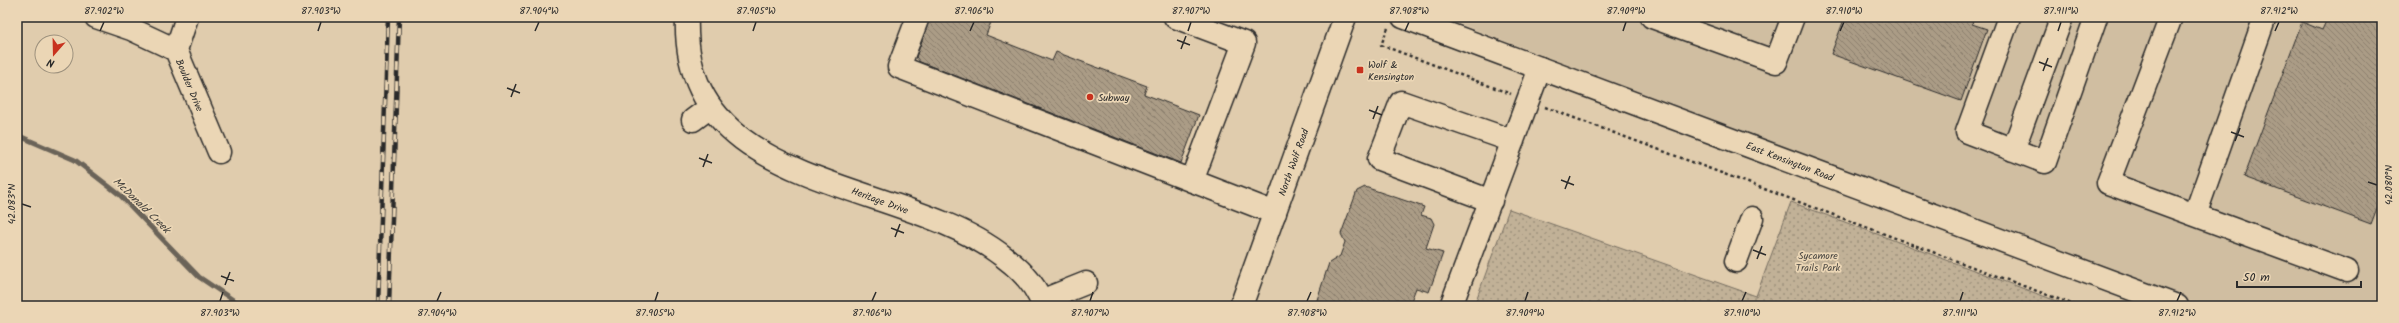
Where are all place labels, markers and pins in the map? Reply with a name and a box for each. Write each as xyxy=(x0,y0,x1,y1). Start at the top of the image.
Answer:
place label: Wolf & Kensington xyxy=(1368,57,1414,85)
marker: Wolf & Kensington xyxy=(1355,65,1365,75)
place label: Subway xyxy=(1098,90,1130,106)
marker: Subway xyxy=(1085,92,1095,102)

